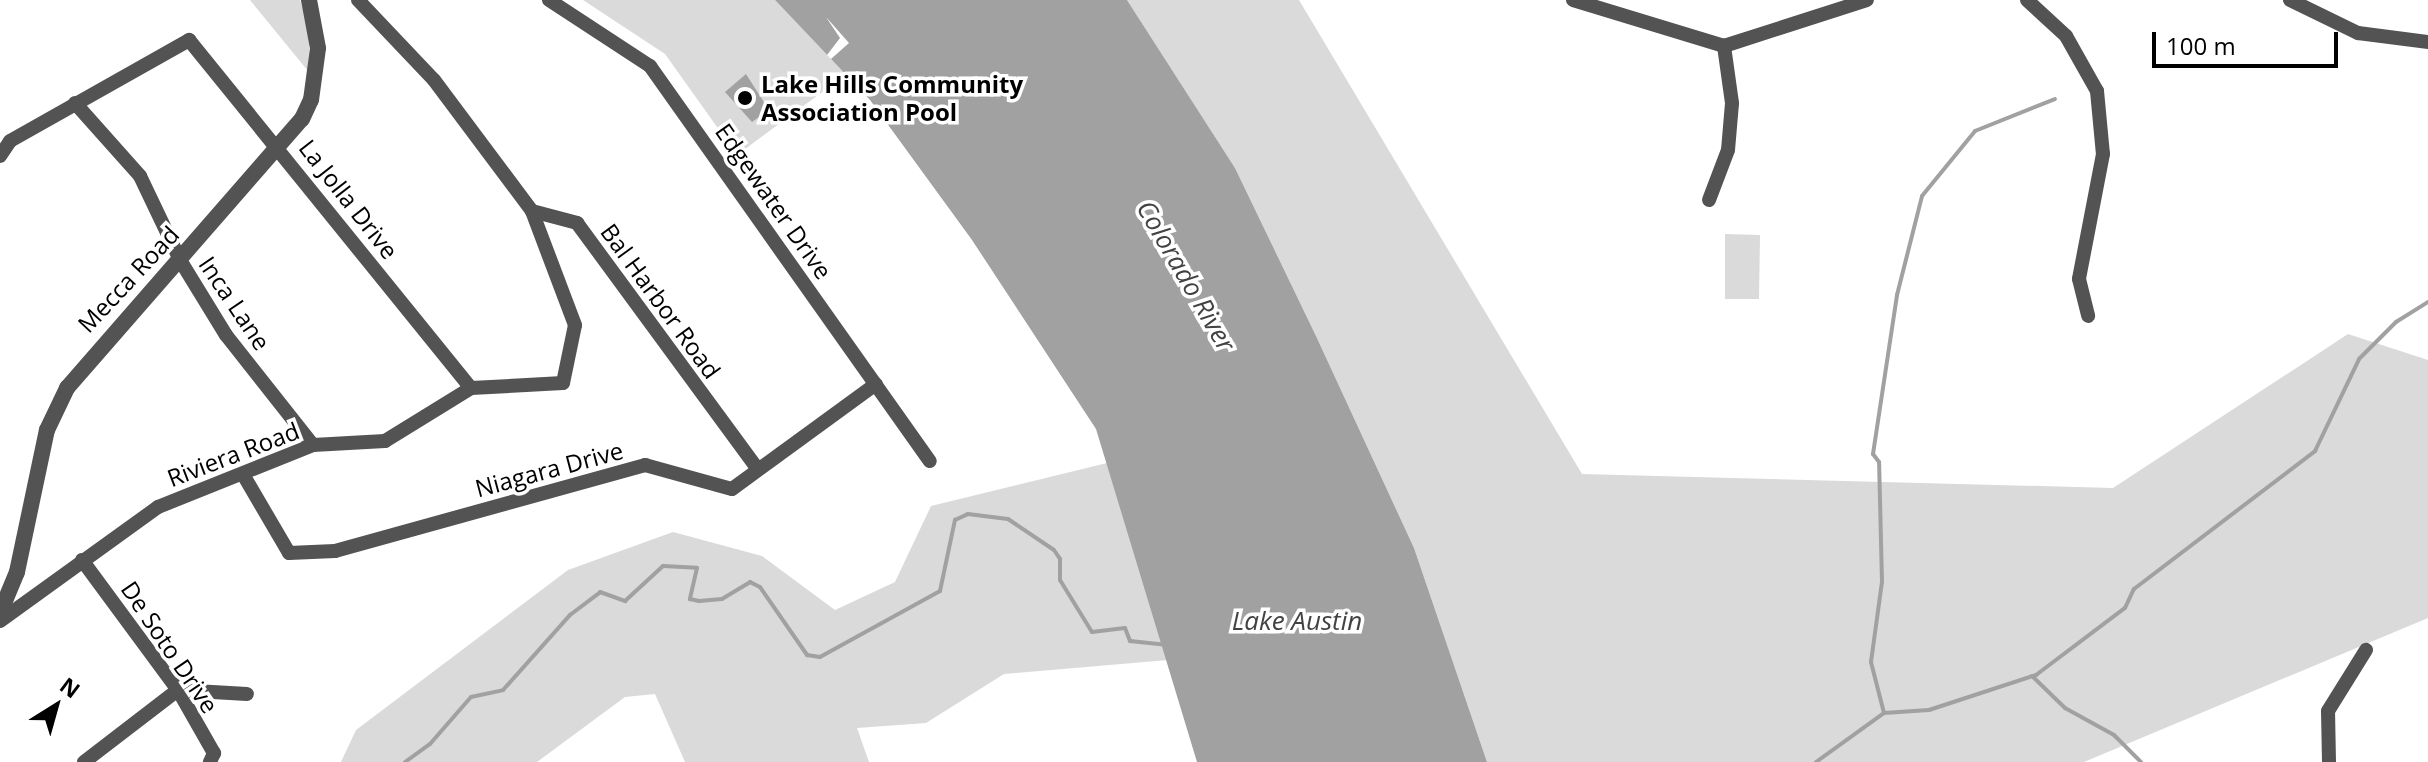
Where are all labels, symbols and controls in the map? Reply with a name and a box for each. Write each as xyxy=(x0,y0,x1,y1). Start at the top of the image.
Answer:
scale bar xyxy=(2156,16,2342,66)
text: 100 m xyxy=(2166,29,2236,62)
place label: Lake Hills Community Association Pool xyxy=(761,70,1023,126)
marker: Lake Hills Community Association Pool xyxy=(736,89,754,107)
street label: Edgewater Drive xyxy=(710,118,838,284)
street label: La Jolla Drive xyxy=(294,134,404,264)
water label: Colorado River xyxy=(1130,195,1242,357)
street label: Bal Harbor Road xyxy=(595,218,727,384)
street label: Mecca Road xyxy=(71,220,185,338)
street label: Inca Lane xyxy=(193,251,277,355)
street label: Riviera Road xyxy=(163,416,303,492)
street label: Niagara Drive xyxy=(472,435,626,503)
street label: De Soto Drive xyxy=(115,576,225,718)
water label: Lake Austin xyxy=(1232,605,1362,637)
north arrow xyxy=(16,666,96,746)
text: N xyxy=(54,669,87,704)

